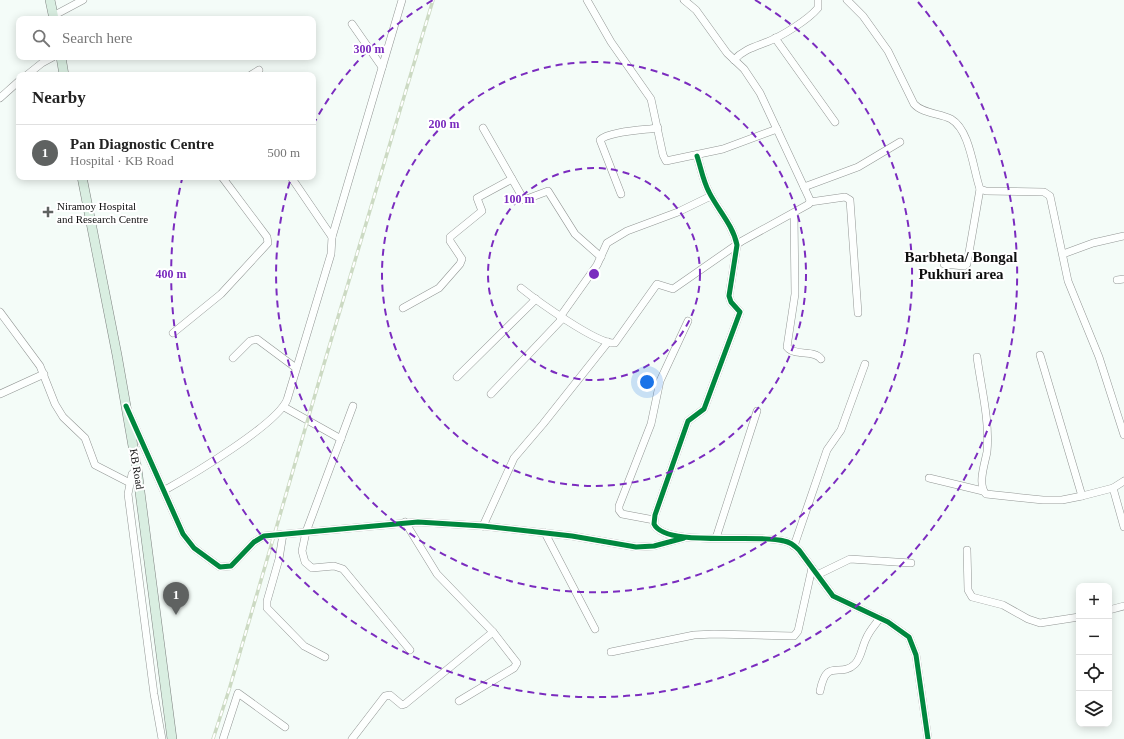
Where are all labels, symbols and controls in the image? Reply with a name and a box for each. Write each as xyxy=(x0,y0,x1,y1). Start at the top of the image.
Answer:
search box xyxy=(16,16,316,60)
icon: search xyxy=(30,27,52,49)
text: Search here xyxy=(62,30,132,46)
text: 300 m xyxy=(354,42,385,56)
text: Nearby xyxy=(32,88,86,107)
text: 200 m xyxy=(429,117,460,131)
text: Pan Diagnostic Centre xyxy=(70,136,214,152)
text: 1 xyxy=(42,145,48,160)
text: 500 m xyxy=(267,145,300,160)
text: Hospital · KB Road xyxy=(70,153,174,168)
text: 100 m xyxy=(504,192,535,206)
place label: Niramoy Hospital and Research Centre xyxy=(57,200,148,225)
marker: Niramoy Hospital and Research Centre xyxy=(42,206,54,218)
district label: Barbheta/ Bongal Pukhuri area xyxy=(905,249,1017,282)
text: 400 m xyxy=(156,267,187,281)
centre of rings xyxy=(587,267,601,281)
your location xyxy=(637,372,657,392)
street label: KB Road xyxy=(128,448,146,491)
pin: 1 xyxy=(163,582,189,615)
map controls xyxy=(1076,583,1112,727)
button: + xyxy=(1076,583,1112,619)
button: − xyxy=(1076,619,1112,655)
button: locate xyxy=(1076,655,1112,691)
button: layers xyxy=(1076,691,1112,727)

